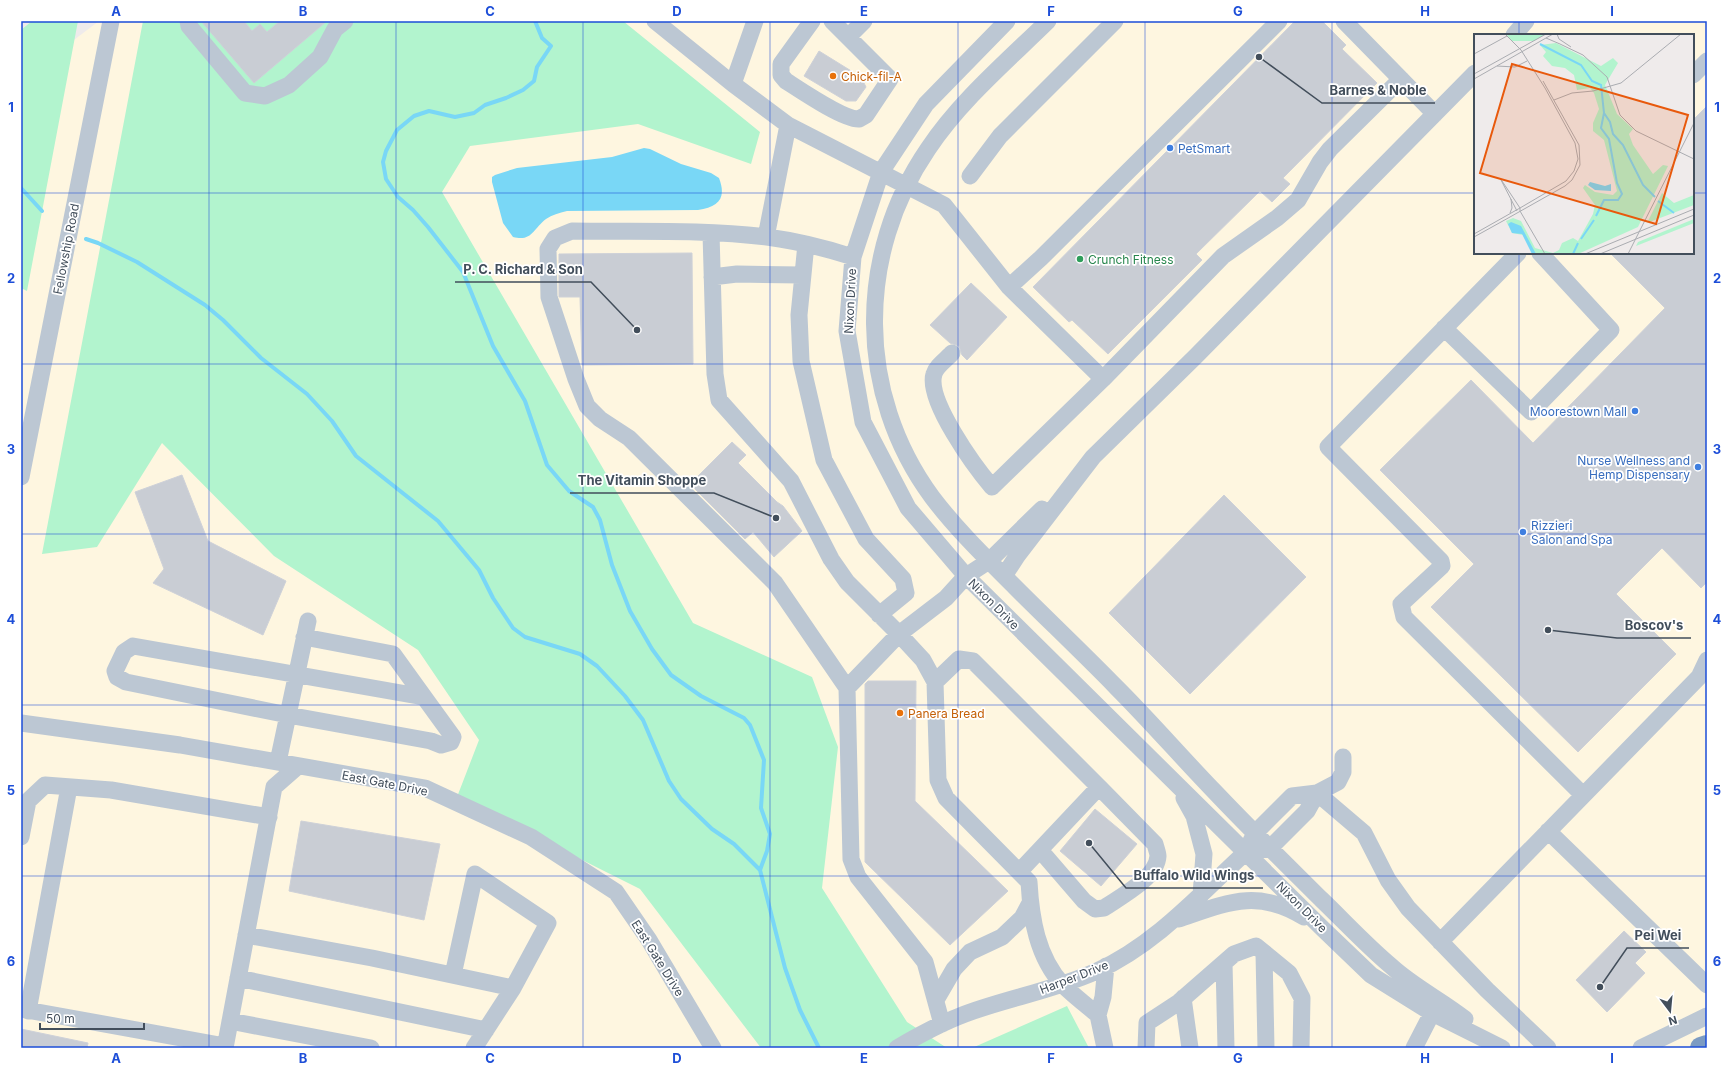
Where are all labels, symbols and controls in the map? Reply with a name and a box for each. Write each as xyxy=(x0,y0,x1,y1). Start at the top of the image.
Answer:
text: A xyxy=(111,3,121,19)
text: B xyxy=(299,3,308,19)
text: C xyxy=(485,3,495,19)
text: D xyxy=(672,3,682,19)
text: E xyxy=(860,3,868,19)
text: F xyxy=(1047,3,1055,19)
text: G xyxy=(1233,3,1243,19)
text: H xyxy=(1420,3,1430,19)
text: I xyxy=(1610,3,1614,19)
inset map xyxy=(1474,34,1694,254)
place label: Chick-fil-A xyxy=(841,69,902,84)
marker: Chick-fil-A xyxy=(828,71,838,81)
callout: Barnes & Noble xyxy=(1322,78,1435,103)
text: Barnes & Noble xyxy=(1330,82,1427,98)
text: 1 xyxy=(8,99,14,115)
text: 1 xyxy=(1714,99,1720,115)
place label: PetSmart xyxy=(1178,141,1230,156)
marker: PetSmart xyxy=(1165,143,1175,153)
street label: Fellowship Road xyxy=(50,202,82,296)
place label: Crunch Fitness xyxy=(1088,252,1173,267)
marker: Crunch Fitness xyxy=(1075,254,1085,264)
callout: P. C. Richard & Son xyxy=(455,257,591,282)
text: P. C. Richard & Son xyxy=(463,261,583,277)
street label: Nixon Drive xyxy=(841,268,859,334)
text: 2 xyxy=(7,270,15,286)
text: 2 xyxy=(1713,270,1721,286)
place label: Moorestown Mall xyxy=(1530,404,1627,419)
marker: Moorestown Mall xyxy=(1630,406,1640,416)
text: 3 xyxy=(7,441,15,457)
text: 3 xyxy=(1713,441,1721,457)
place label: Nurse Wellness and Hemp Dispensary xyxy=(1577,453,1690,482)
marker: Nurse Wellness and Hemp Dispensary xyxy=(1693,462,1703,472)
callout: The Vitamin Shoppe xyxy=(570,468,714,493)
text: The Vitamin Shoppe xyxy=(578,472,706,488)
place label: Rizzieri Salon and Spa xyxy=(1531,518,1612,547)
marker: Rizzieri Salon and Spa xyxy=(1518,527,1528,537)
street label: Nixon Drive xyxy=(965,575,1023,633)
text: 4 xyxy=(7,611,16,627)
text: 4 xyxy=(1713,611,1722,627)
callout: Boscov's xyxy=(1617,613,1691,638)
text: Boscov's xyxy=(1625,617,1683,633)
place label: Panera Bread xyxy=(908,706,985,721)
marker: Panera Bread xyxy=(895,708,905,718)
street label: East Gate Drive xyxy=(341,767,429,799)
text: 5 xyxy=(7,782,15,798)
text: 5 xyxy=(1713,782,1721,798)
callout: Buffalo Wild Wings xyxy=(1126,863,1263,888)
text: Buffalo Wild Wings xyxy=(1134,867,1254,883)
street label: Nixon Drive xyxy=(1273,878,1331,936)
street label: East Gate Drive xyxy=(629,917,687,999)
callout: Pei Wei xyxy=(1627,923,1689,948)
text: Pei Wei xyxy=(1635,927,1681,943)
text: 6 xyxy=(7,953,15,969)
text: 6 xyxy=(1713,953,1721,969)
street label: Harper Drive xyxy=(1038,957,1110,997)
north arrow xyxy=(1650,991,1690,1031)
scale bar xyxy=(40,1005,144,1031)
text: 50 m xyxy=(46,1011,75,1026)
text: N xyxy=(1667,1013,1679,1028)
text: A xyxy=(111,1050,121,1066)
text: B xyxy=(299,1050,308,1066)
text: C xyxy=(485,1050,495,1066)
text: D xyxy=(672,1050,682,1066)
text: E xyxy=(860,1050,868,1066)
text: F xyxy=(1047,1050,1055,1066)
text: G xyxy=(1233,1050,1243,1066)
text: H xyxy=(1420,1050,1430,1066)
text: I xyxy=(1610,1050,1614,1066)

